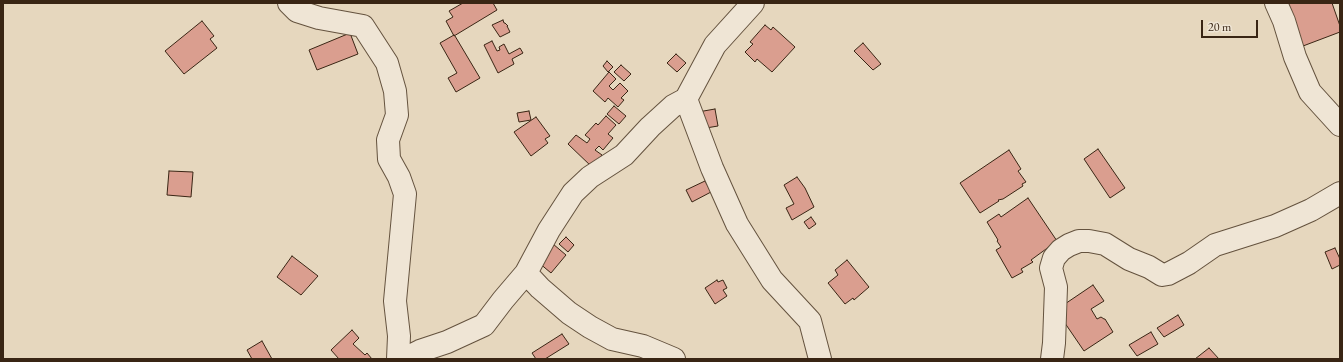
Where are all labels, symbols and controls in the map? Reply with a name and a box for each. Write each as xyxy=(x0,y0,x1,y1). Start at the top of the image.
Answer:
scale bar xyxy=(1203,12,1260,38)
text: 20 m xyxy=(1208,19,1231,35)

